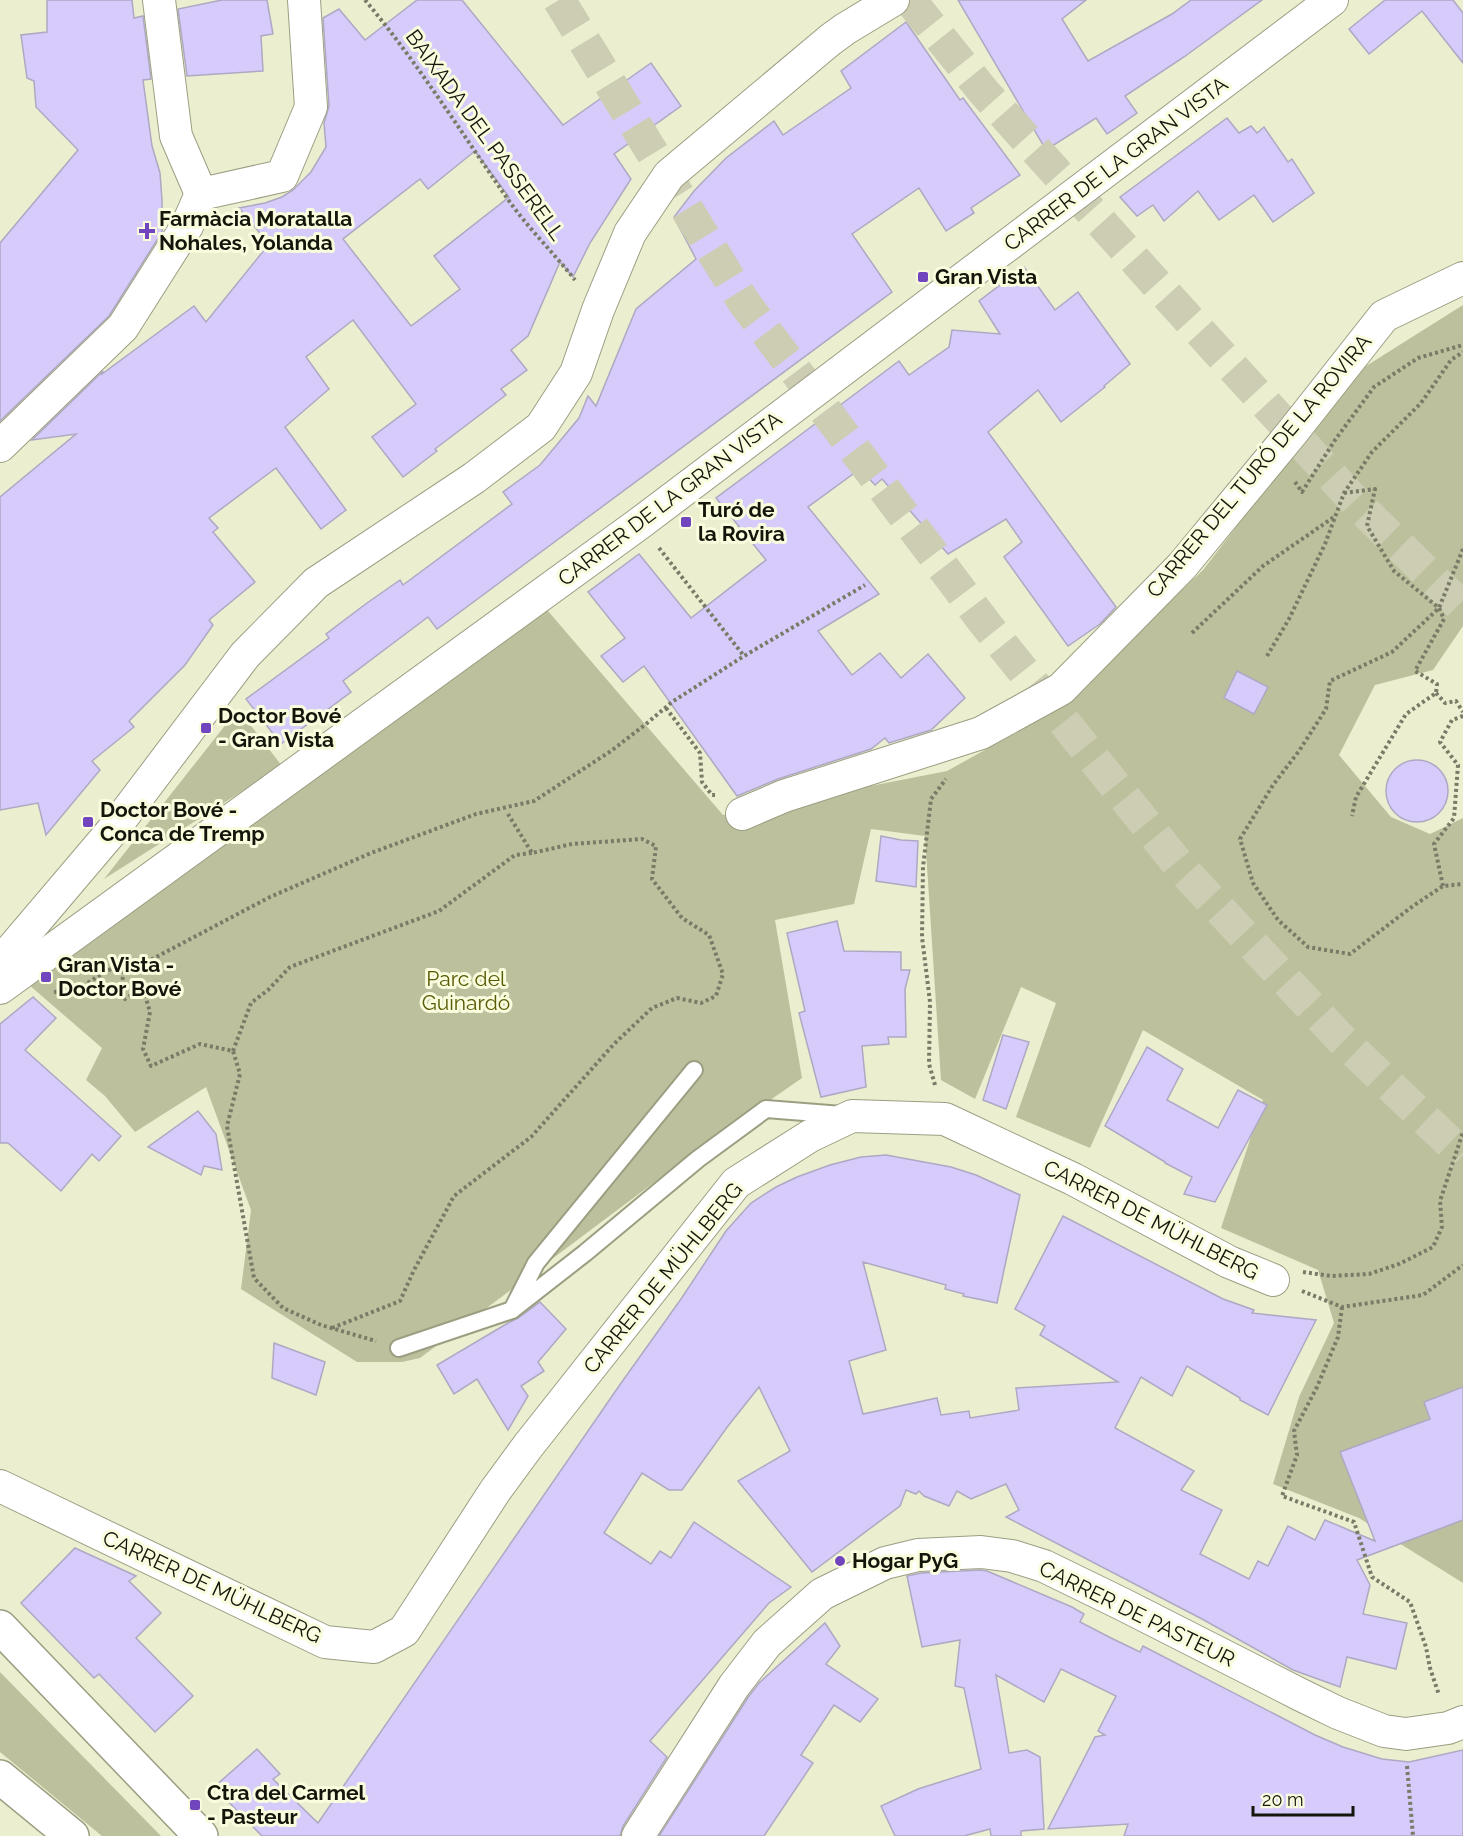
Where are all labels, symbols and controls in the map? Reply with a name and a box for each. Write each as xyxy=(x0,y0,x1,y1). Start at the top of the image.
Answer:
street label: BAIXADA DEL PASSERELL xyxy=(401,25,570,245)
street label: CARRER DE LA GRAN VISTA xyxy=(999,71,1232,256)
place label: Farmàcia Moratalla Nohales, Yolanda xyxy=(159,206,352,255)
marker: Farmàcia Moratalla Nohales, Yolanda xyxy=(140,224,154,238)
place label: Gran Vista xyxy=(935,264,1037,289)
marker: Gran Vista xyxy=(916,270,930,284)
street label: CARRER DEL TURÓ DE LA ROVIRA xyxy=(1141,329,1376,602)
street label: CARRER DE LA GRAN VISTA xyxy=(553,406,786,591)
place label: Turó de la Rovira xyxy=(698,497,785,546)
marker: Turó de la Rovira xyxy=(679,515,693,529)
place label: Doctor Bové - Gran Vista xyxy=(218,703,342,752)
marker: Doctor Bové - Gran Vista xyxy=(199,721,213,735)
place label: Doctor Bové - Conca de Tremp xyxy=(100,797,265,846)
marker: Doctor Bové - Conca de Tremp xyxy=(81,815,95,829)
place label: Gran Vista - Doctor Bové xyxy=(58,952,182,1001)
park label: Parc del Guinardó xyxy=(422,966,510,1015)
marker: Gran Vista - Doctor Bové xyxy=(39,970,53,984)
street label: CARRER DE MÜHLBERG xyxy=(1039,1154,1263,1285)
street label: CARRER DE MÜHLBERG xyxy=(578,1177,747,1378)
street label: CARRER DE MÜHLBERG xyxy=(99,1525,326,1648)
place label: Hogar PyG xyxy=(852,1548,958,1573)
marker: Hogar PyG xyxy=(833,1554,847,1568)
street label: CARRER DE PASTEUR xyxy=(1035,1555,1239,1672)
scale bar xyxy=(1253,1779,1354,1817)
place label: Ctra del Carmel - Pasteur xyxy=(207,1780,366,1829)
text: 20 m xyxy=(1262,1789,1304,1810)
marker: Ctra del Carmel - Pasteur xyxy=(188,1798,202,1812)

